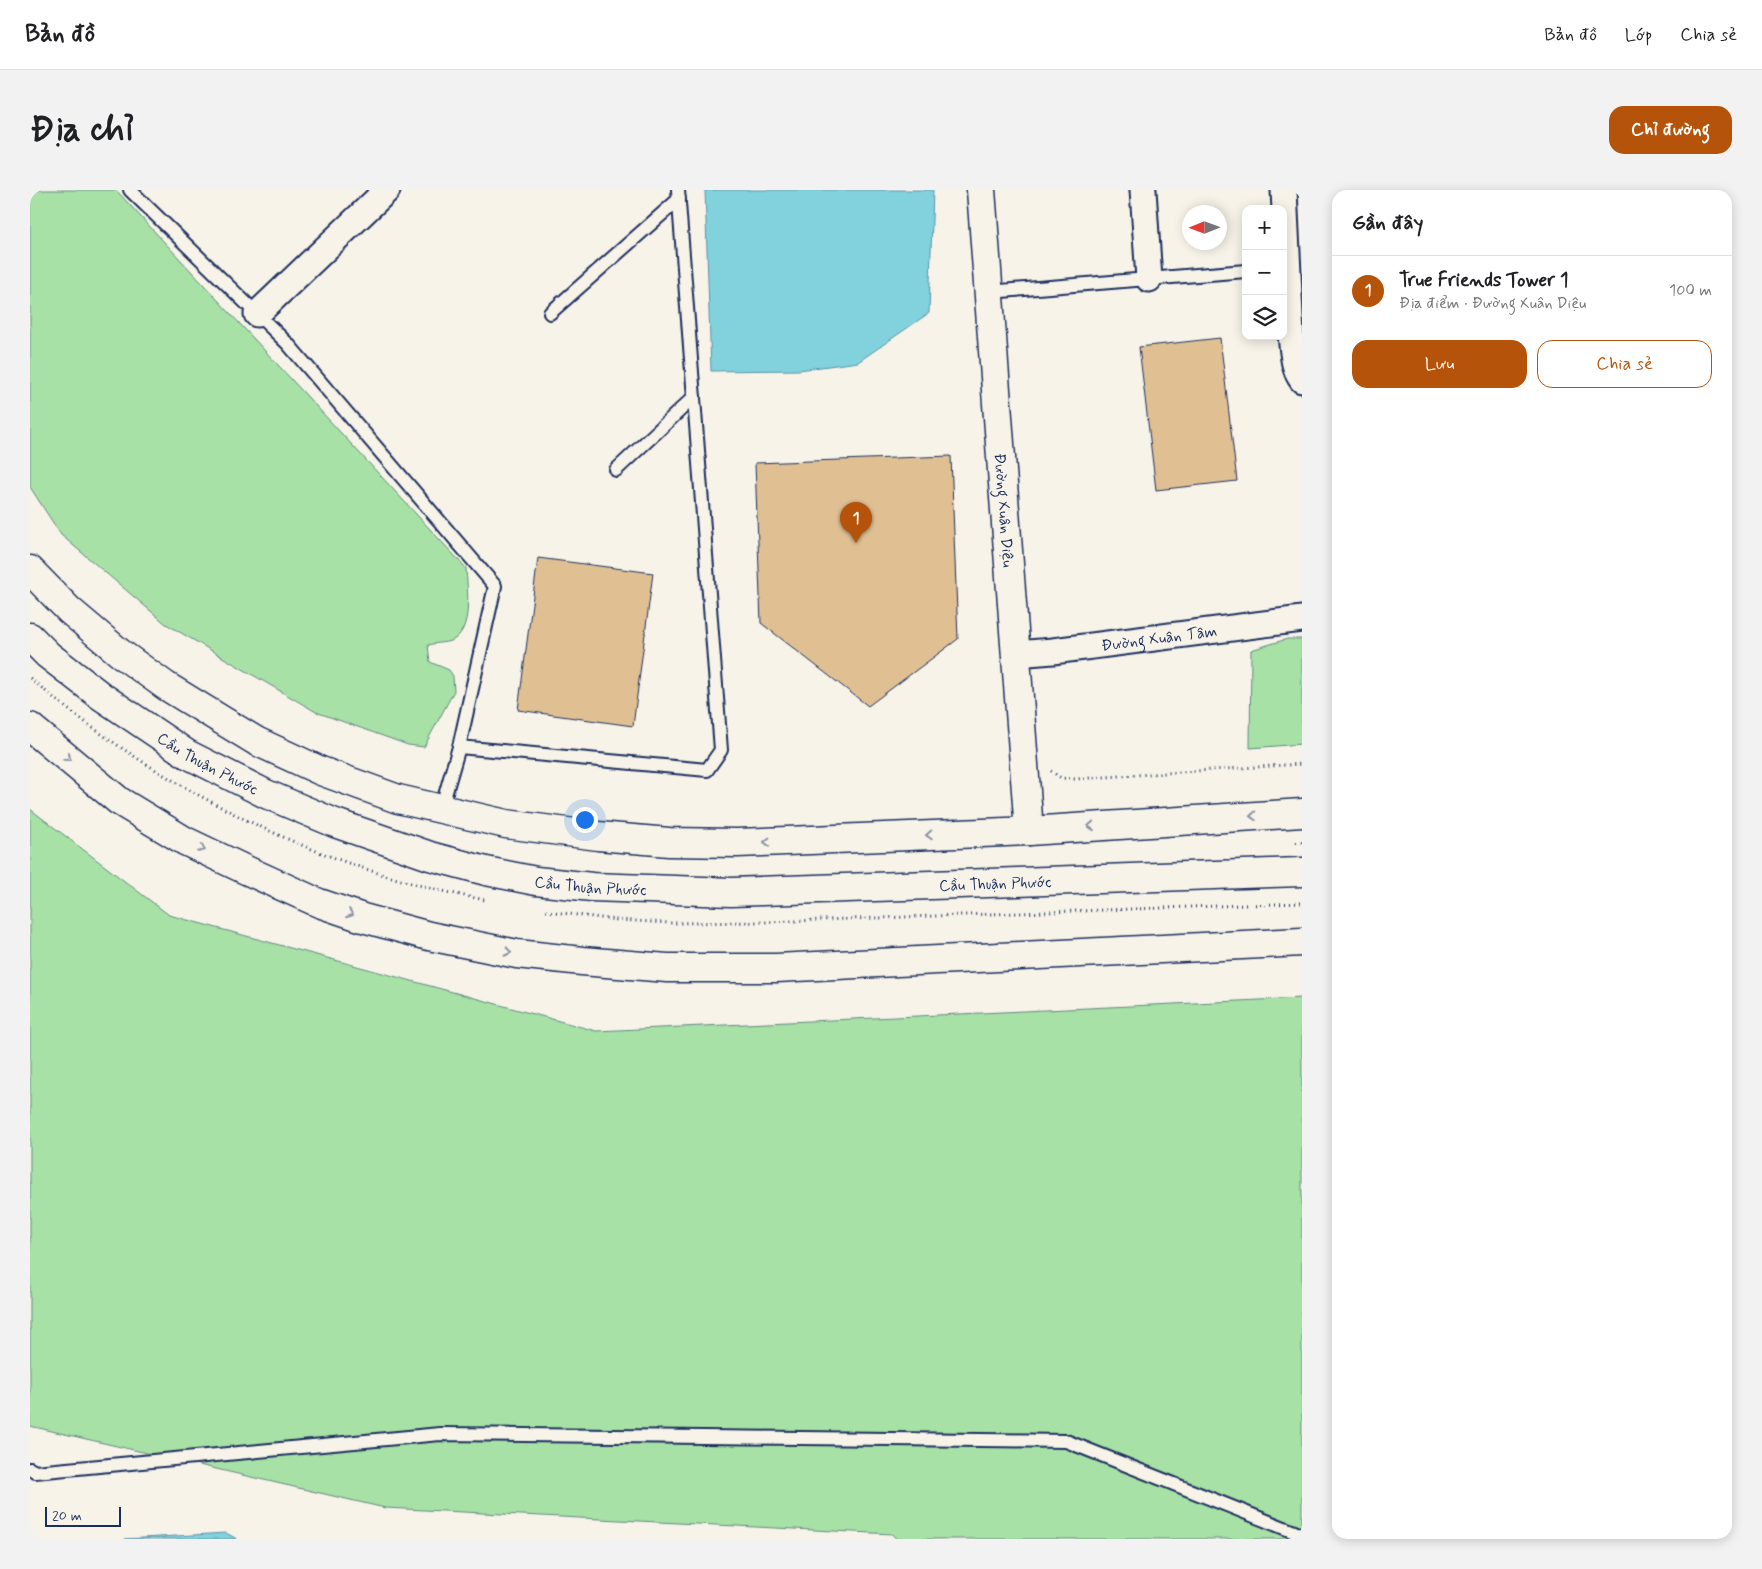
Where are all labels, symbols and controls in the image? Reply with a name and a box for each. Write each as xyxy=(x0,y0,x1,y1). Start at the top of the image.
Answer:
text: Bản đồ xyxy=(25,19,95,50)
text: Bản đồ xyxy=(1544,23,1597,47)
text: Lớp xyxy=(1625,23,1652,47)
text: Chia sẻ xyxy=(1680,23,1737,47)
button: Chỉ đường xyxy=(1609,106,1732,154)
text: Địa chỉ xyxy=(30,107,134,153)
north arrow xyxy=(1182,205,1227,250)
map controls xyxy=(1242,205,1287,340)
button: + xyxy=(1242,205,1287,250)
text: Gần đây xyxy=(1352,209,1423,237)
button: − xyxy=(1242,250,1287,295)
text: True Friends Tower 1 xyxy=(1399,268,1569,293)
text: 1 xyxy=(1364,280,1372,301)
text: 100 m xyxy=(1669,280,1712,301)
text: Địa điểm · Đường Xuân Diệu xyxy=(1399,293,1586,314)
button: layers xyxy=(1242,295,1287,340)
button: Lưu xyxy=(1352,340,1527,388)
button: Chia sẻ xyxy=(1537,340,1712,388)
street label: Đường Xuân Diệu xyxy=(989,452,1018,568)
pin: 1 xyxy=(840,502,872,543)
street label: Đường Xuân Tâm xyxy=(1100,621,1218,657)
street label: Cầu Thuận Phước xyxy=(153,728,262,801)
one-way arrow xyxy=(62,752,71,761)
your location xyxy=(572,807,598,833)
one-way arrow xyxy=(1249,810,1257,821)
one-way arrow xyxy=(1087,820,1095,831)
one-way arrow xyxy=(925,830,933,841)
one-way arrow xyxy=(762,837,770,848)
one-way arrow xyxy=(196,842,205,852)
street label: Cầu Thuận Phước xyxy=(533,872,648,901)
street label: Cầu Thuận Phước xyxy=(939,872,1052,897)
one-way arrow xyxy=(346,908,354,918)
one-way arrow xyxy=(504,946,513,956)
scale bar xyxy=(45,1504,121,1527)
text: 20 m xyxy=(52,1507,82,1525)

